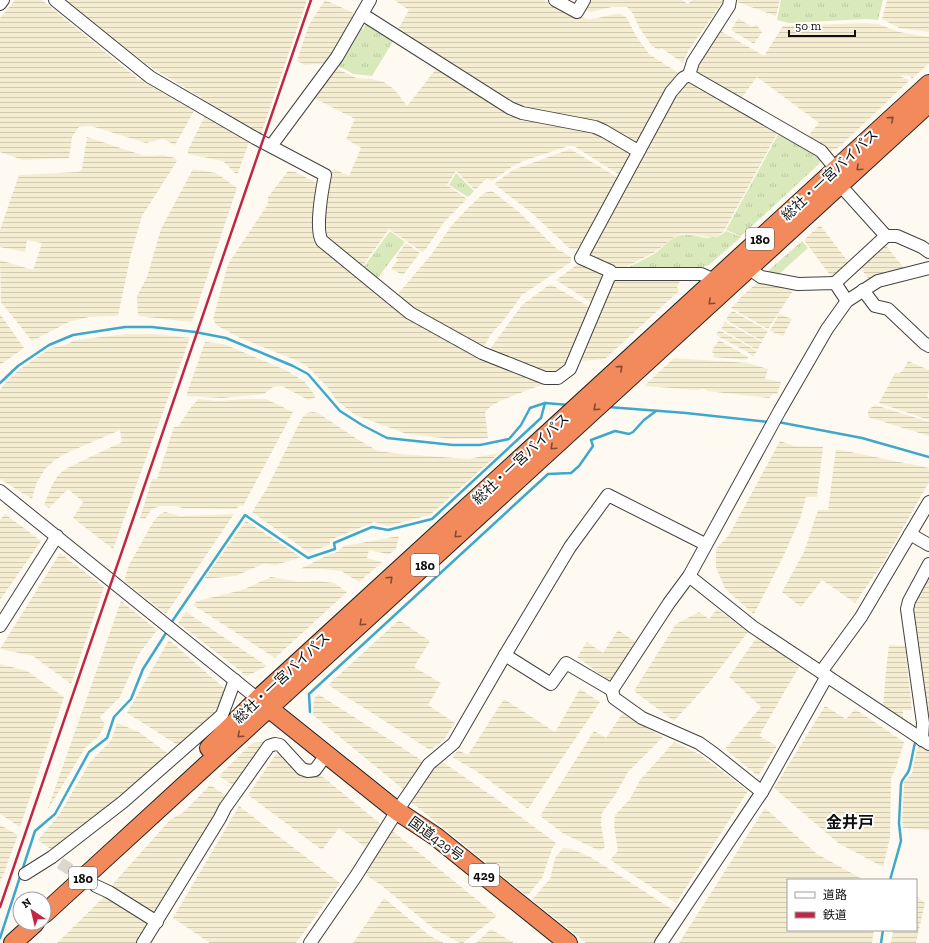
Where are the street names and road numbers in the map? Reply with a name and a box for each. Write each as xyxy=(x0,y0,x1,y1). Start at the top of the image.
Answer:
street label: 総社・一宮バイパス xyxy=(778,126,882,224)
road number: 180 xyxy=(746,228,774,250)
street label: 総社・一宮バイパス xyxy=(469,410,573,508)
road number: 180 xyxy=(411,554,439,576)
street label: 総社・一宮バイパス xyxy=(230,629,334,727)
street label: 国道429号 xyxy=(405,813,467,865)
road number: 429 xyxy=(469,864,499,886)
road number: 180 xyxy=(69,867,97,889)

